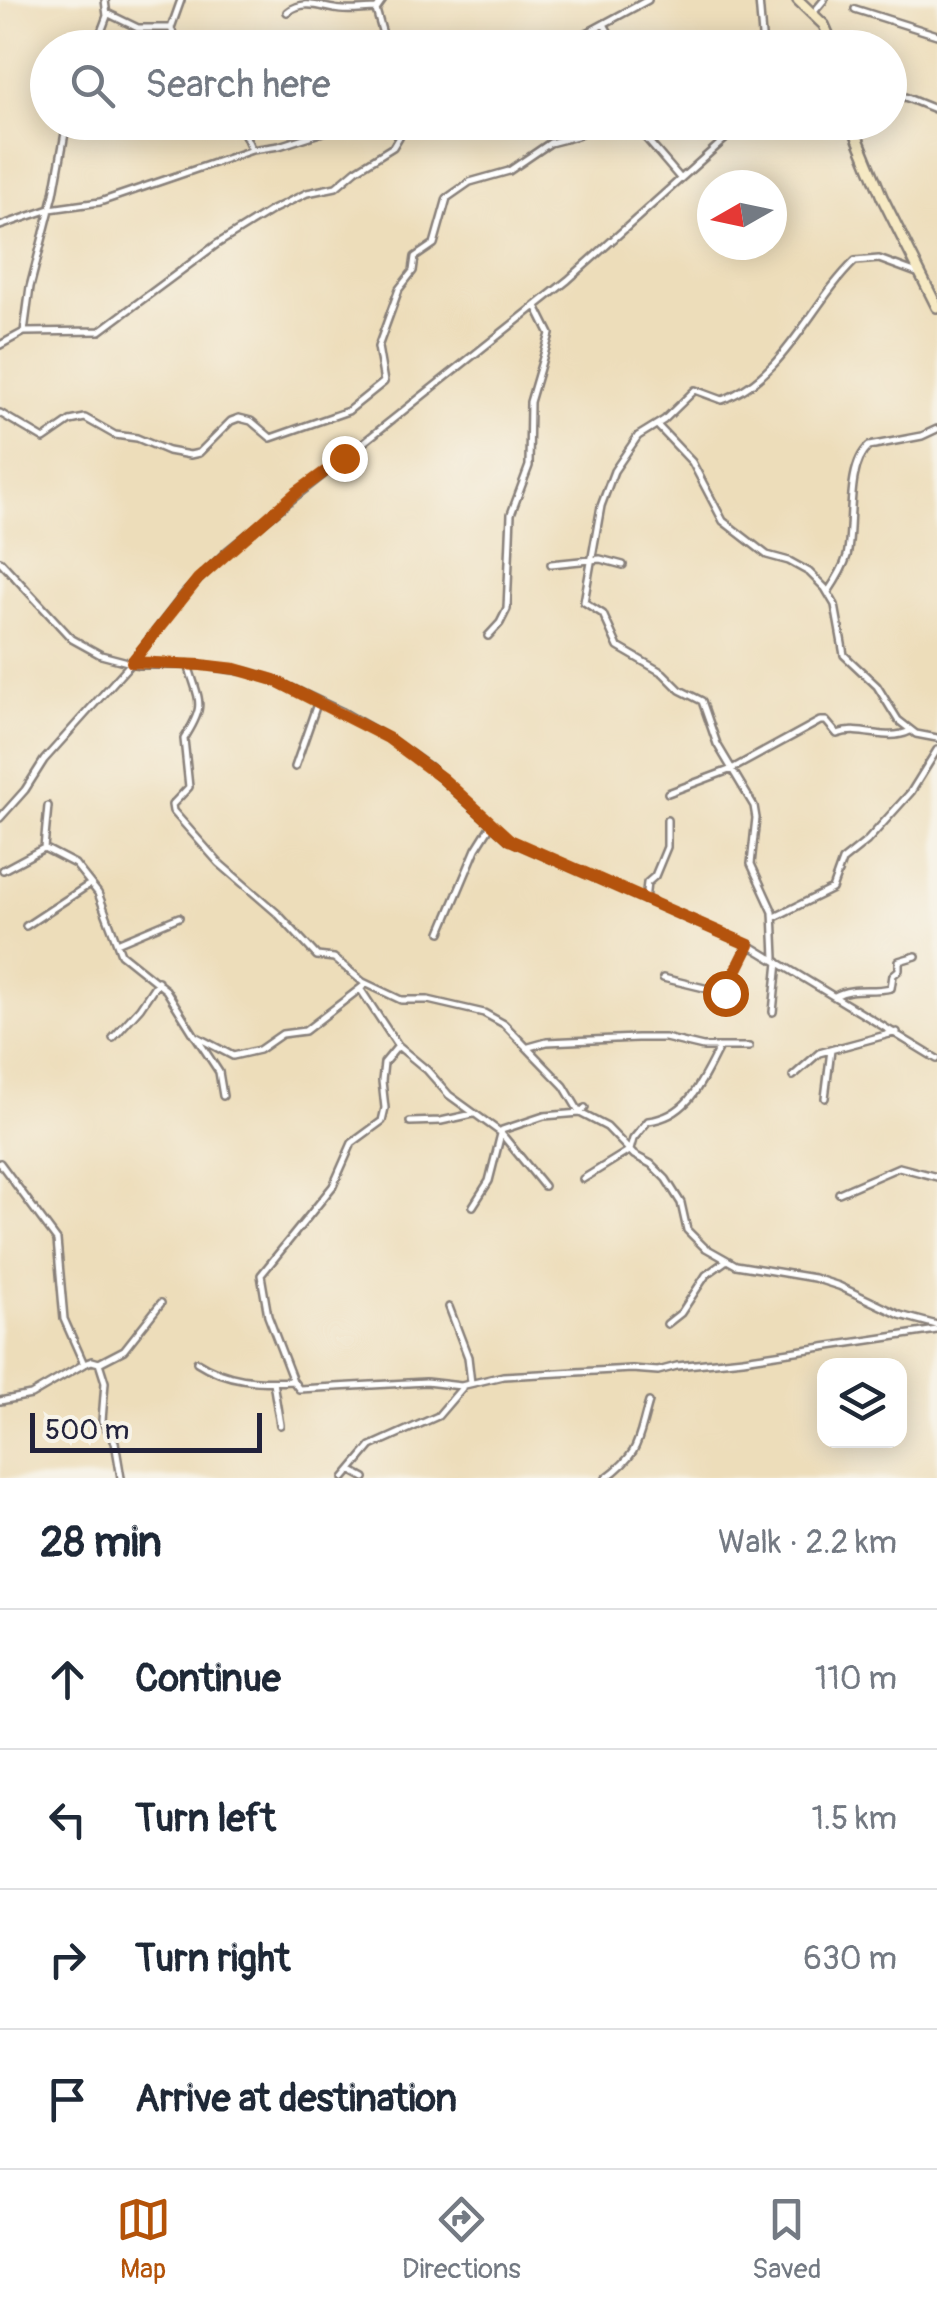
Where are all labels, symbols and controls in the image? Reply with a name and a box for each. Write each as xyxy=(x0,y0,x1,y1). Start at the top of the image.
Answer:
search box xyxy=(30,30,907,140)
icon: search xyxy=(65,58,120,113)
text: Search here xyxy=(145,61,331,109)
north arrow xyxy=(697,170,787,260)
route end xyxy=(322,436,368,482)
route start xyxy=(703,971,749,1017)
map controls xyxy=(817,1358,907,1448)
button: layers xyxy=(817,1358,907,1448)
scale bar xyxy=(30,1408,262,1452)
text: 500 m xyxy=(45,1413,129,1448)
text: 28 min xyxy=(40,1517,162,1569)
text: Walk · 2.2 km xyxy=(718,1523,897,1563)
icon: ahead xyxy=(40,1652,95,1707)
text: Continue xyxy=(135,1655,281,1703)
text: 110 m xyxy=(815,1659,897,1699)
icon: left xyxy=(40,1792,95,1847)
text: Turn left xyxy=(135,1795,276,1843)
text: 1.5 km xyxy=(811,1799,897,1839)
icon: right xyxy=(40,1932,95,1987)
text: Turn right xyxy=(135,1935,290,1983)
text: 630 m xyxy=(803,1939,897,1979)
icon: arrive xyxy=(40,2072,95,2127)
text: Arrive at destination xyxy=(135,2075,457,2123)
tab: Map xyxy=(116,2192,171,2287)
tab: Directions xyxy=(402,2192,521,2287)
tab: Saved xyxy=(752,2192,821,2287)

